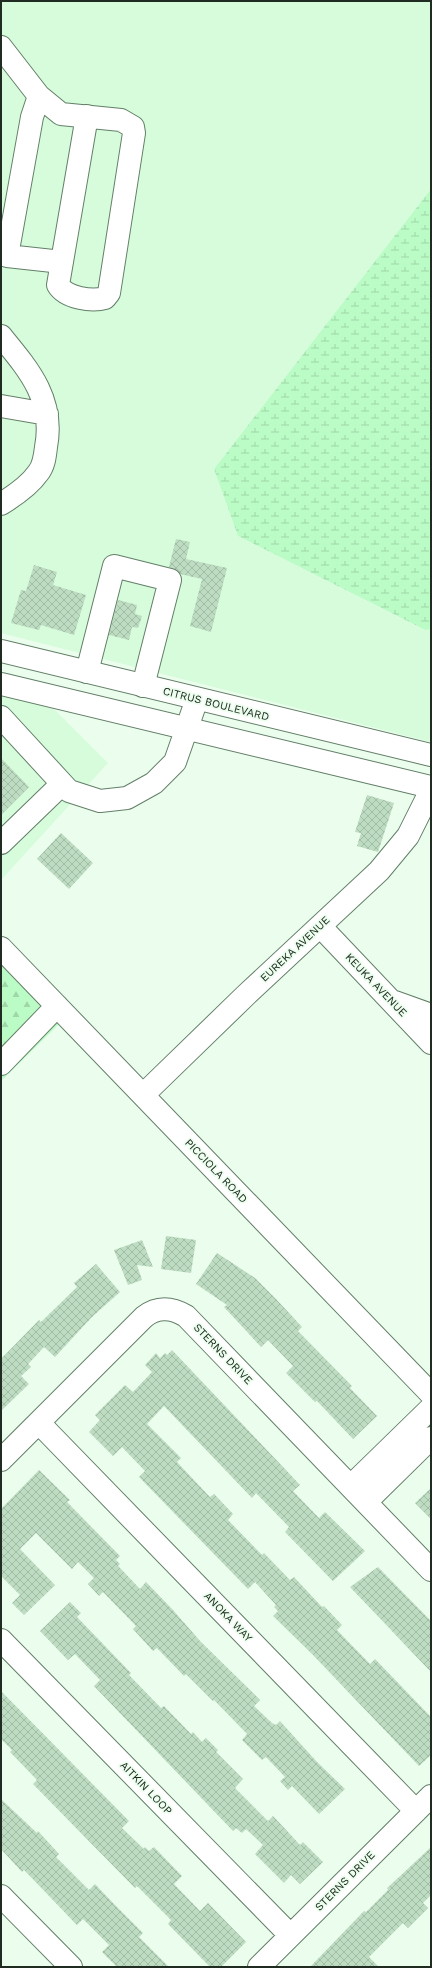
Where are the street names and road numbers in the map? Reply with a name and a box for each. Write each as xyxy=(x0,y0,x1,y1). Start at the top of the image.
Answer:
street label: CITRUS BOULEVARD xyxy=(161,684,271,724)
street label: EUREKA AVENUE xyxy=(258,914,332,984)
street label: KEUKA AVENUE xyxy=(342,951,410,1019)
street label: PICCIOLA ROAD xyxy=(182,1136,250,1206)
street label: STERNS DRIVE xyxy=(191,1321,255,1387)
street label: ANOKA WAY xyxy=(201,1589,255,1645)
street label: AITKIN LOOP xyxy=(117,1759,175,1818)
street label: STERNS DRIVE xyxy=(312,1848,378,1914)

